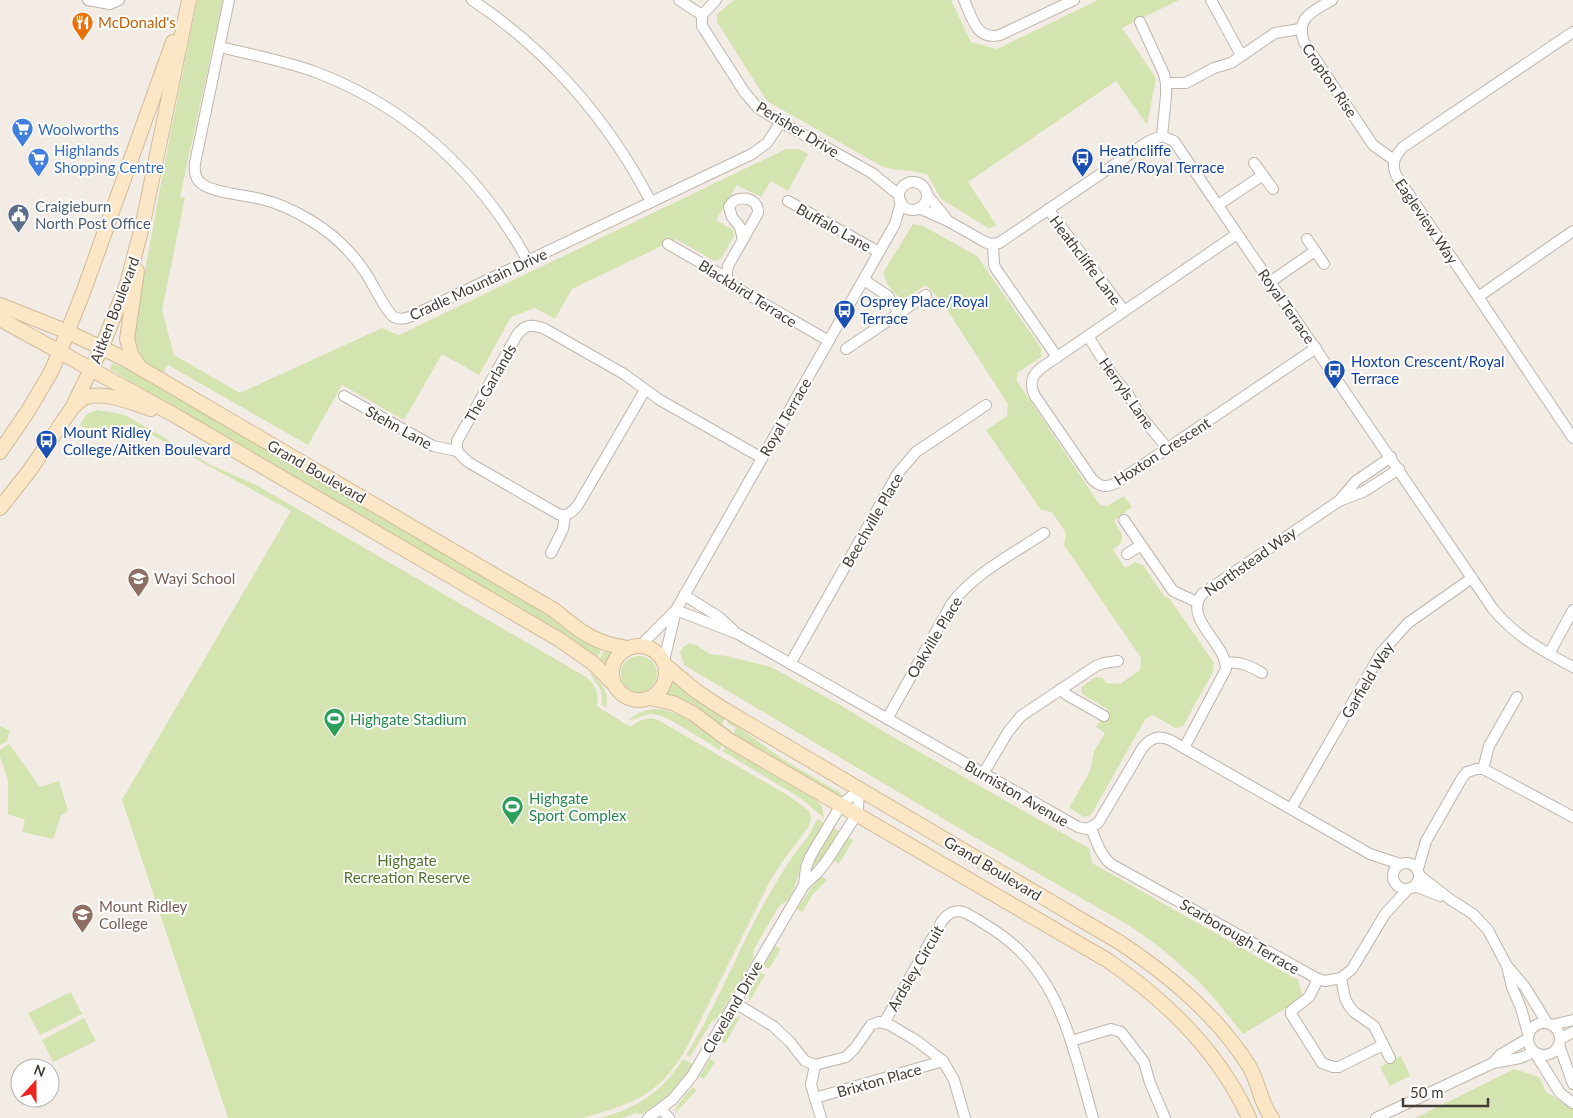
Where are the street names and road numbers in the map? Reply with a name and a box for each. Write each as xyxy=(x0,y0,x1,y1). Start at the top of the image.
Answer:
street label: Cropton Rise xyxy=(1299,40,1361,120)
street label: Perisher Drive xyxy=(753,97,843,161)
street label: Eagleview Way xyxy=(1392,175,1462,267)
street label: Buffalo Lane xyxy=(793,199,875,255)
street label: Heathcliffe Lane xyxy=(1046,212,1126,308)
street label: Cradle Mountain Drive xyxy=(406,244,550,324)
street label: Aitken Boulevard xyxy=(85,254,143,366)
street label: Blackbird Terrace xyxy=(696,256,801,330)
street label: Royal Terrace xyxy=(1255,265,1319,347)
street label: The Garlands xyxy=(460,341,520,425)
street label: Herryls Lane xyxy=(1096,354,1158,432)
street label: Royal Terrace xyxy=(755,375,815,459)
street label: Stehn Lane xyxy=(363,401,435,453)
street label: Hoxton Crescent xyxy=(1111,413,1214,489)
street label: Grand Boulevard xyxy=(265,436,369,506)
street label: Beechville Place xyxy=(838,470,906,570)
street label: Northstead Way xyxy=(1201,523,1300,599)
street label: Oakville Place xyxy=(903,593,965,681)
street label: Garfield Way xyxy=(1337,638,1397,721)
street label: Burniston Avenue xyxy=(962,756,1072,830)
street label: Grand Boulevard xyxy=(941,832,1045,904)
street label: Scarborough Terrace xyxy=(1177,895,1303,978)
street label: Ardsley Circuit xyxy=(883,921,947,1014)
street label: Cleveland Drive xyxy=(698,957,766,1057)
street label: Brixton Place xyxy=(835,1059,923,1101)

